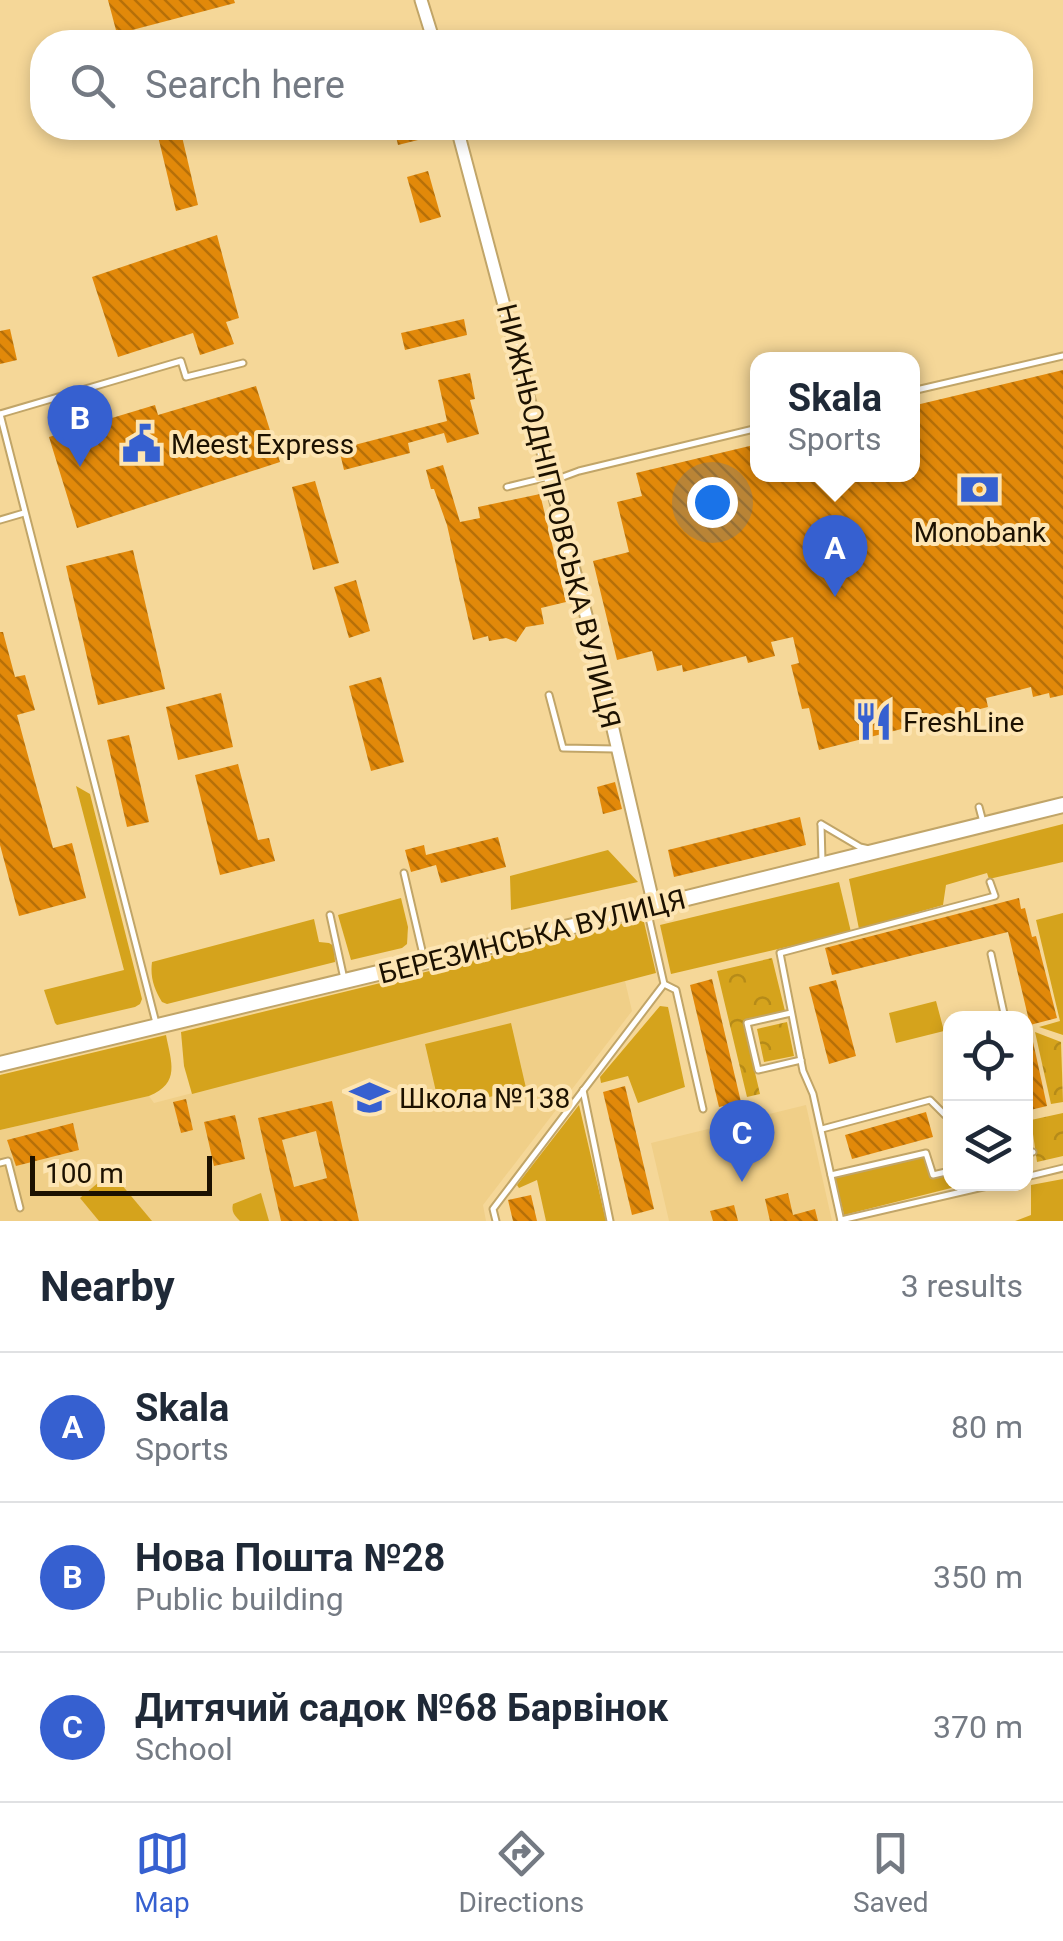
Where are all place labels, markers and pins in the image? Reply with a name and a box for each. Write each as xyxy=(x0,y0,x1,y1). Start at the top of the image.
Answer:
pin: B xyxy=(48,384,112,467)
public building icon: Meest Express xyxy=(120,423,162,465)
place label: Meest Express xyxy=(171,428,354,461)
bank icon: Monobank xyxy=(959,468,1001,510)
pin: A xyxy=(802,514,868,597)
place label: Monobank xyxy=(914,516,1047,549)
restaurant icon: FreshLine xyxy=(852,701,894,743)
place label: FreshLine xyxy=(903,706,1024,739)
school or university icon: Школа №138 xyxy=(348,1077,390,1119)
place label: Школа №138 xyxy=(399,1082,570,1115)
pin: C xyxy=(710,1100,774,1182)

